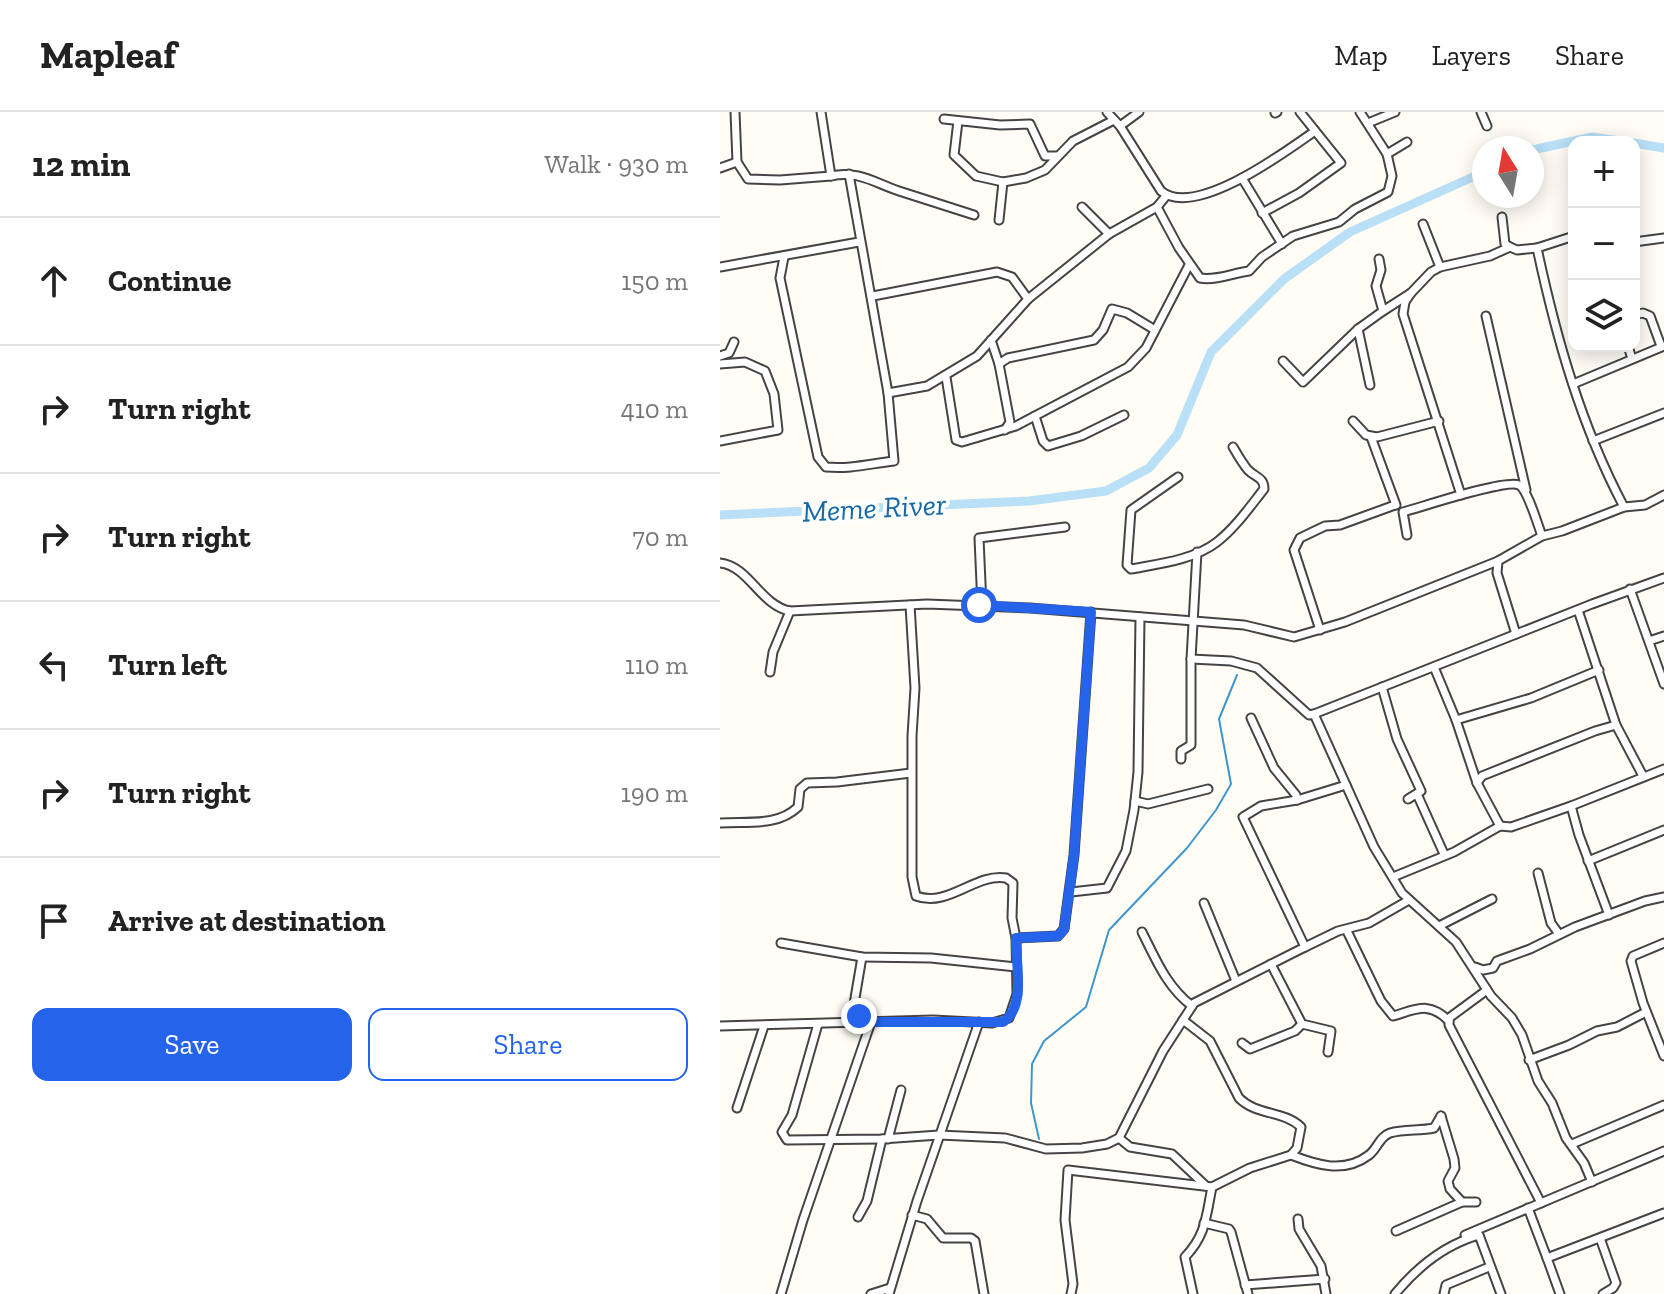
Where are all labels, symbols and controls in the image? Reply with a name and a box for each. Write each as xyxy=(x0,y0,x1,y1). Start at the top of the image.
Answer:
text: Mapleaf xyxy=(40,32,176,78)
text: Map xyxy=(1334,39,1388,72)
text: Layers xyxy=(1432,39,1511,72)
text: Share xyxy=(1555,39,1624,72)
north arrow xyxy=(1472,136,1544,208)
map controls xyxy=(1568,136,1640,352)
button: + xyxy=(1568,136,1640,208)
text: 12 min xyxy=(32,144,130,185)
text: Walk · 930 m xyxy=(545,148,688,180)
button: − xyxy=(1568,208,1640,280)
icon: ahead xyxy=(32,259,76,303)
text: Continue xyxy=(108,263,232,299)
text: 150 m xyxy=(621,265,688,297)
button: layers xyxy=(1568,280,1640,352)
icon: right xyxy=(32,387,76,431)
text: Turn right xyxy=(108,391,250,427)
text: 410 m xyxy=(621,393,688,425)
water label: Meme River xyxy=(801,486,948,530)
icon: right xyxy=(32,515,76,559)
text: Turn right xyxy=(108,519,250,555)
text: 70 m xyxy=(632,521,688,553)
route start xyxy=(961,587,997,623)
icon: left xyxy=(32,643,76,687)
text: Turn left xyxy=(108,647,227,683)
text: 110 m xyxy=(625,649,688,681)
icon: right xyxy=(32,771,76,815)
text: Turn right xyxy=(108,775,250,811)
text: 190 m xyxy=(621,777,688,809)
icon: arrive xyxy=(32,899,76,943)
text: Arrive at destination xyxy=(108,903,385,939)
route end xyxy=(841,998,877,1034)
button: Save xyxy=(32,1008,352,1081)
button: Share xyxy=(368,1008,688,1081)

